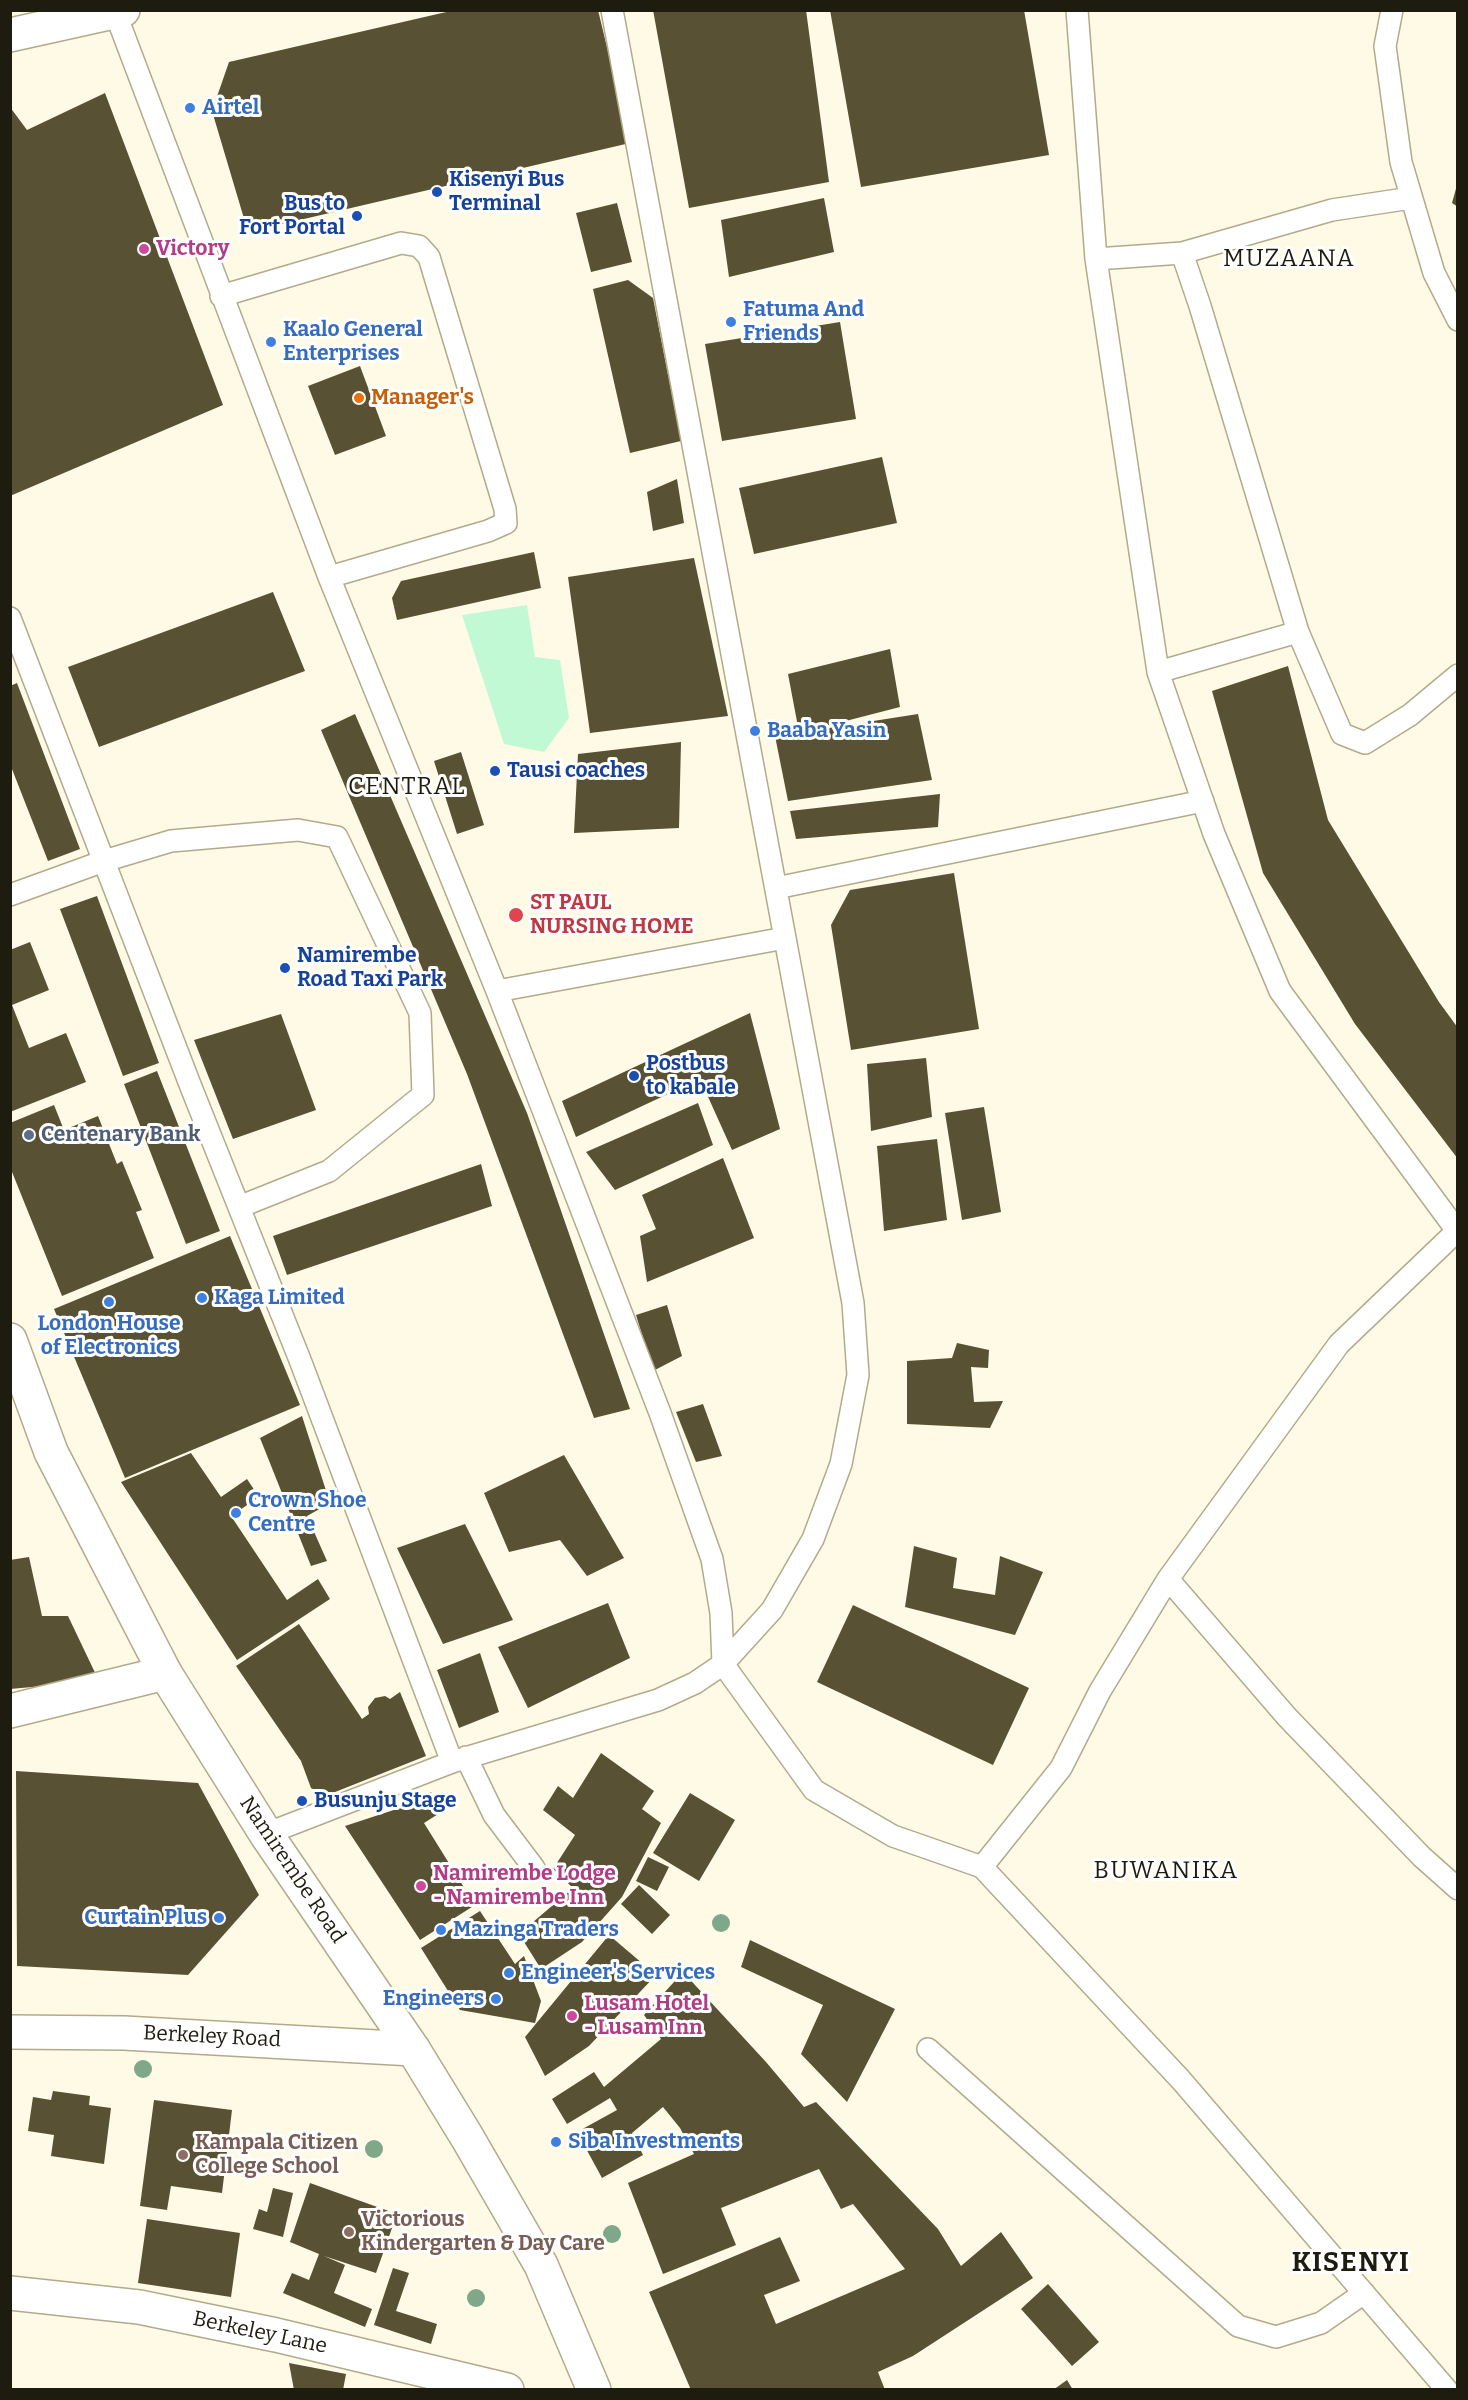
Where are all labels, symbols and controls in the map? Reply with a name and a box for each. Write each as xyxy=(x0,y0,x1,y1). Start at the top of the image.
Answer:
place label: Airtel xyxy=(202,95,259,121)
marker: Airtel xyxy=(183,101,197,115)
place label: Kisenyi Bus Terminal xyxy=(449,167,564,217)
marker: Kisenyi Bus Terminal xyxy=(430,185,444,199)
place label: Bus to Fort Portal xyxy=(239,191,345,241)
marker: Bus to Fort Portal xyxy=(350,209,364,223)
place label: Victory xyxy=(156,236,229,262)
marker: Victory xyxy=(137,242,151,256)
district label: MUZAANA xyxy=(1223,245,1355,273)
place label: Fatuma And Friends xyxy=(743,297,864,347)
marker: Fatuma And Friends xyxy=(724,315,738,329)
place label: Kaalo General Enterprises xyxy=(283,317,423,367)
marker: Kaalo General Enterprises xyxy=(264,335,278,349)
place label: Manager's xyxy=(371,385,474,411)
marker: Manager's xyxy=(352,391,366,405)
place label: Baaba Yasin xyxy=(767,718,886,744)
marker: Baaba Yasin xyxy=(748,724,762,738)
place label: Tausi coaches xyxy=(507,758,645,784)
marker: Tausi coaches xyxy=(488,764,502,778)
district label: CENTRAL xyxy=(348,773,466,801)
place label: ST PAUL NURSING HOME xyxy=(530,890,694,940)
marker: ST PAUL NURSING HOME xyxy=(507,906,525,924)
place label: Namirembe Road Taxi Park xyxy=(297,943,443,993)
marker: Namirembe Road Taxi Park xyxy=(278,961,292,975)
place label: Postbus to kabale xyxy=(646,1051,736,1101)
marker: Postbus to kabale xyxy=(627,1069,641,1083)
place label: Centenary Bank xyxy=(41,1122,200,1148)
marker: Centenary Bank xyxy=(22,1128,36,1142)
place label: Kaga Limited xyxy=(214,1285,345,1311)
marker: Kaga Limited xyxy=(195,1291,209,1305)
marker: London House of Electronics xyxy=(102,1295,116,1309)
place label: London House of Electronics xyxy=(38,1311,180,1361)
place label: Crown Shoe Centre xyxy=(248,1488,367,1538)
marker: Crown Shoe Centre xyxy=(229,1506,243,1520)
place label: Busunju Stage xyxy=(314,1788,457,1814)
street label: Namirembe Road xyxy=(234,1792,350,1948)
marker: Busunju Stage xyxy=(295,1794,309,1808)
district label: BUWANIKA xyxy=(1094,1857,1238,1885)
place label: Namirembe Lodge - Namirembe Inn xyxy=(433,1861,616,1911)
marker: Namirembe Lodge - Namirembe Inn xyxy=(414,1879,428,1893)
place label: Curtain Plus xyxy=(84,1905,207,1931)
marker: Curtain Plus xyxy=(212,1911,226,1925)
place label: Mazinga Traders xyxy=(453,1917,619,1943)
marker: Mazinga Traders xyxy=(434,1923,448,1937)
place label: Engineer's Services xyxy=(521,1960,715,1986)
marker: Engineer's Services xyxy=(502,1966,516,1980)
place label: Engineers xyxy=(383,1986,484,2012)
place label: Lusam Hotel - Lusam Inn xyxy=(584,1991,709,2041)
marker: Engineers xyxy=(489,1992,503,2006)
marker: Lusam Hotel - Lusam Inn xyxy=(565,2009,579,2023)
street label: Berkeley Road xyxy=(142,2021,282,2053)
place label: Siba Investments xyxy=(568,2129,740,2155)
place label: Kampala Citizen College School xyxy=(195,2130,358,2180)
marker: Siba Investments xyxy=(549,2135,563,2149)
marker: Kampala Citizen College School xyxy=(176,2148,190,2162)
place label: Victorious Kindergarten & Day Care xyxy=(361,2207,605,2257)
marker: Victorious Kindergarten & Day Care xyxy=(342,2225,356,2239)
district label: KISENYI xyxy=(1292,2247,1410,2279)
street label: Berkeley Lane xyxy=(191,2307,329,2359)

